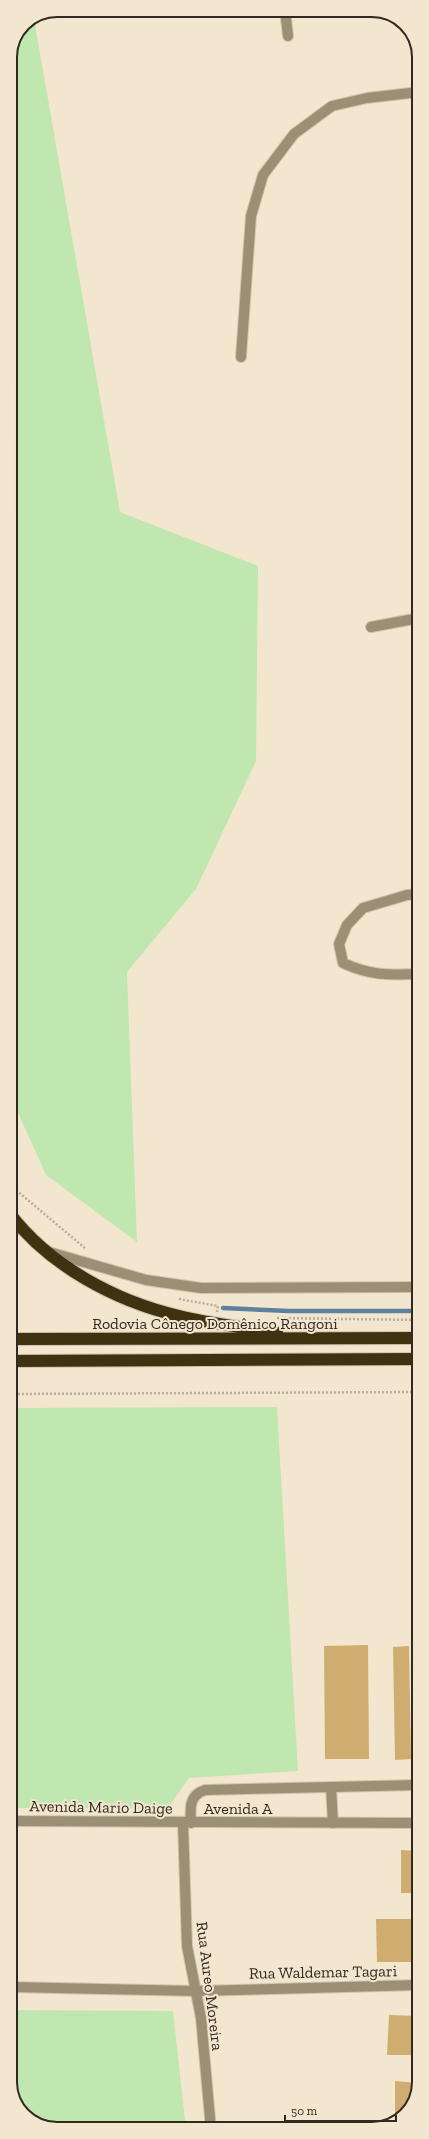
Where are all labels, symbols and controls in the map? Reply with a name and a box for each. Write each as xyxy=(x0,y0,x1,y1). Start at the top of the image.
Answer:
street label: Rodovia Cônego Domênico Rangoni xyxy=(92,1314,338,1333)
street label: Avenida Mario Daige xyxy=(29,1796,173,1818)
street label: Avenida A xyxy=(204,1799,273,1818)
street label: Rua Aureo Moreira xyxy=(193,1920,227,2052)
street label: Rua Waldemar Tagari xyxy=(249,1961,398,1983)
scale bar xyxy=(285,2097,396,2123)
text: 50 m xyxy=(291,2104,318,2118)

